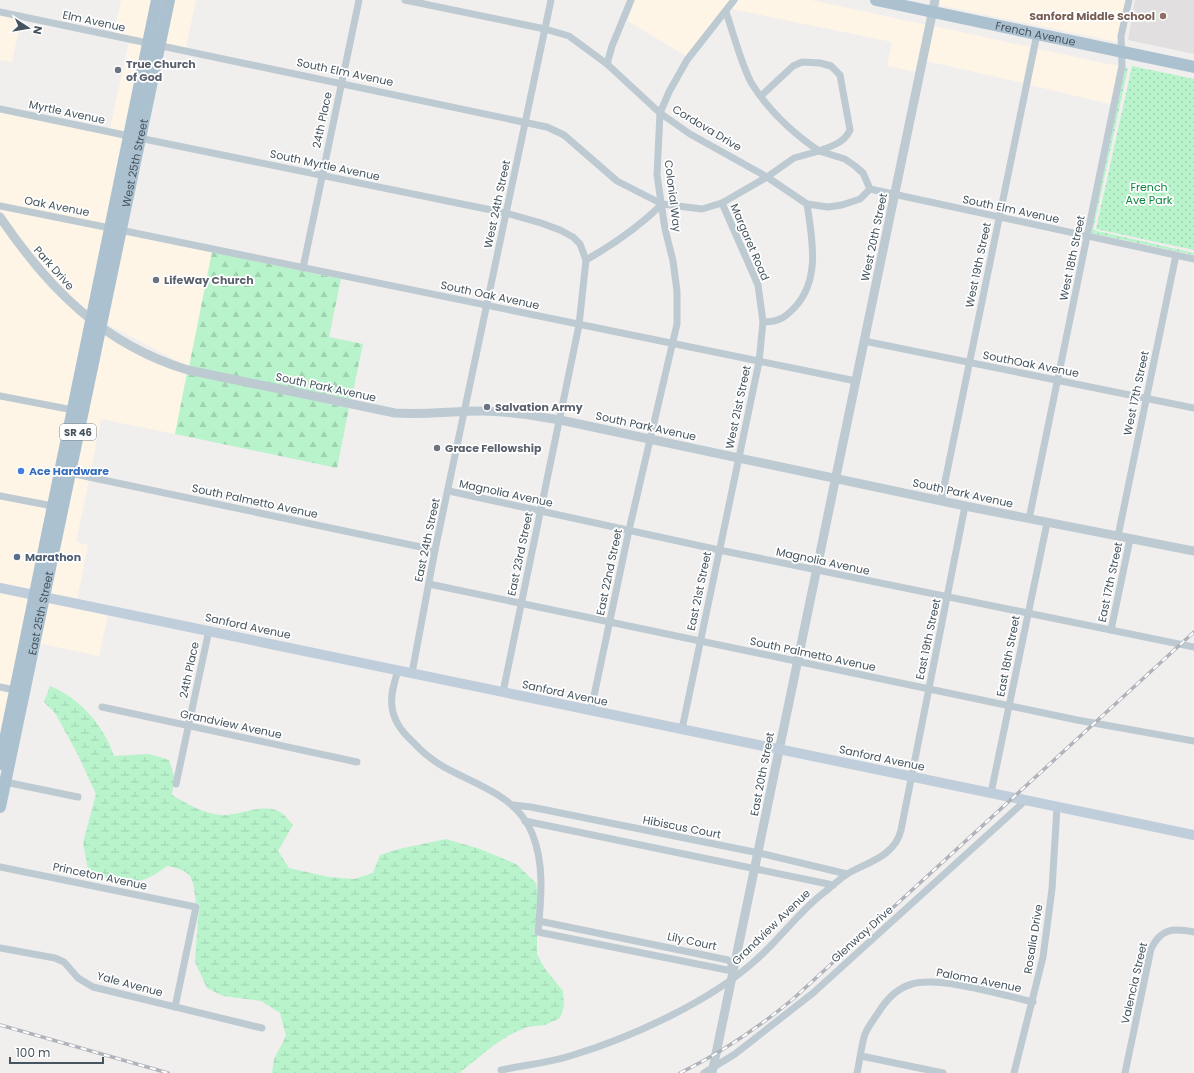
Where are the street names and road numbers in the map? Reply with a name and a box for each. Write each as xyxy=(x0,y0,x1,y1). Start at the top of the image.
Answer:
street label: Elm Avenue xyxy=(61,7,127,36)
street label: French Avenue xyxy=(994,17,1077,50)
street label: South Elm Avenue xyxy=(295,54,395,90)
street label: 24th Place xyxy=(308,90,336,150)
street label: Myrtle Avenue xyxy=(27,96,107,128)
street label: Cordova Drive xyxy=(669,101,745,155)
street label: West 25th Street xyxy=(118,117,152,209)
street label: South Myrtle Avenue xyxy=(269,146,382,185)
street label: West 24th Street xyxy=(480,158,514,250)
street label: Colonial Way xyxy=(661,159,685,234)
street label: West 20th Street xyxy=(857,191,891,283)
street label: South Elm Avenue xyxy=(961,191,1061,227)
street label: Oak Avenue xyxy=(23,192,91,220)
street label: Margaret Road xyxy=(727,201,773,283)
street label: West 18th Street xyxy=(1055,214,1089,302)
street label: West 19th Street xyxy=(961,221,995,309)
street label: Park Drive xyxy=(30,243,78,294)
street label: South Oak Avenue xyxy=(439,277,541,313)
street label: SouthOak Avenue xyxy=(982,347,1081,381)
street label: West 17th Street xyxy=(1119,349,1153,437)
street label: West 21st Street xyxy=(721,364,755,450)
street label: South Park Avenue xyxy=(274,369,378,405)
street label: South Park Avenue xyxy=(594,408,698,444)
road number: SR 46 xyxy=(60,424,96,440)
street label: Magnolia Avenue xyxy=(458,475,555,511)
street label: South Park Avenue xyxy=(911,475,1015,511)
street label: South Palmetto Avenue xyxy=(191,480,320,522)
street label: East 24th Street xyxy=(410,497,444,583)
street label: East 23rd Street xyxy=(503,511,537,597)
street label: East 22nd Street xyxy=(592,527,626,617)
street label: East 17th Street xyxy=(1094,540,1126,624)
street label: Magnolia Avenue xyxy=(775,543,872,579)
street label: East 21st Street xyxy=(683,550,715,632)
street label: East 25th Street xyxy=(24,570,57,657)
street label: East 19th Street xyxy=(912,597,944,681)
street label: Sanford Avenue xyxy=(204,609,293,643)
street label: East 18th Street xyxy=(992,614,1024,698)
street label: South Palmetto Avenue xyxy=(749,633,878,675)
street label: 24th Place xyxy=(175,640,203,700)
street label: Sanford Avenue xyxy=(521,676,610,710)
street label: Grandview Avenue xyxy=(179,705,283,743)
street label: East 20th Street xyxy=(746,731,778,817)
street label: Sanford Avenue xyxy=(838,741,927,775)
street label: Hibiscus Court xyxy=(642,812,722,842)
street label: Princeton Avenue xyxy=(51,858,149,894)
street label: Grandview Avenue xyxy=(728,885,814,969)
street label: Glenway Drive xyxy=(828,902,897,966)
street label: Rosalia Drive xyxy=(1020,903,1046,975)
street label: Lily Court xyxy=(666,928,718,954)
street label: Valencia Street xyxy=(1117,941,1151,1025)
street label: Paloma Avenue xyxy=(935,964,1023,996)
street label: Yale Avenue xyxy=(95,968,165,1001)

